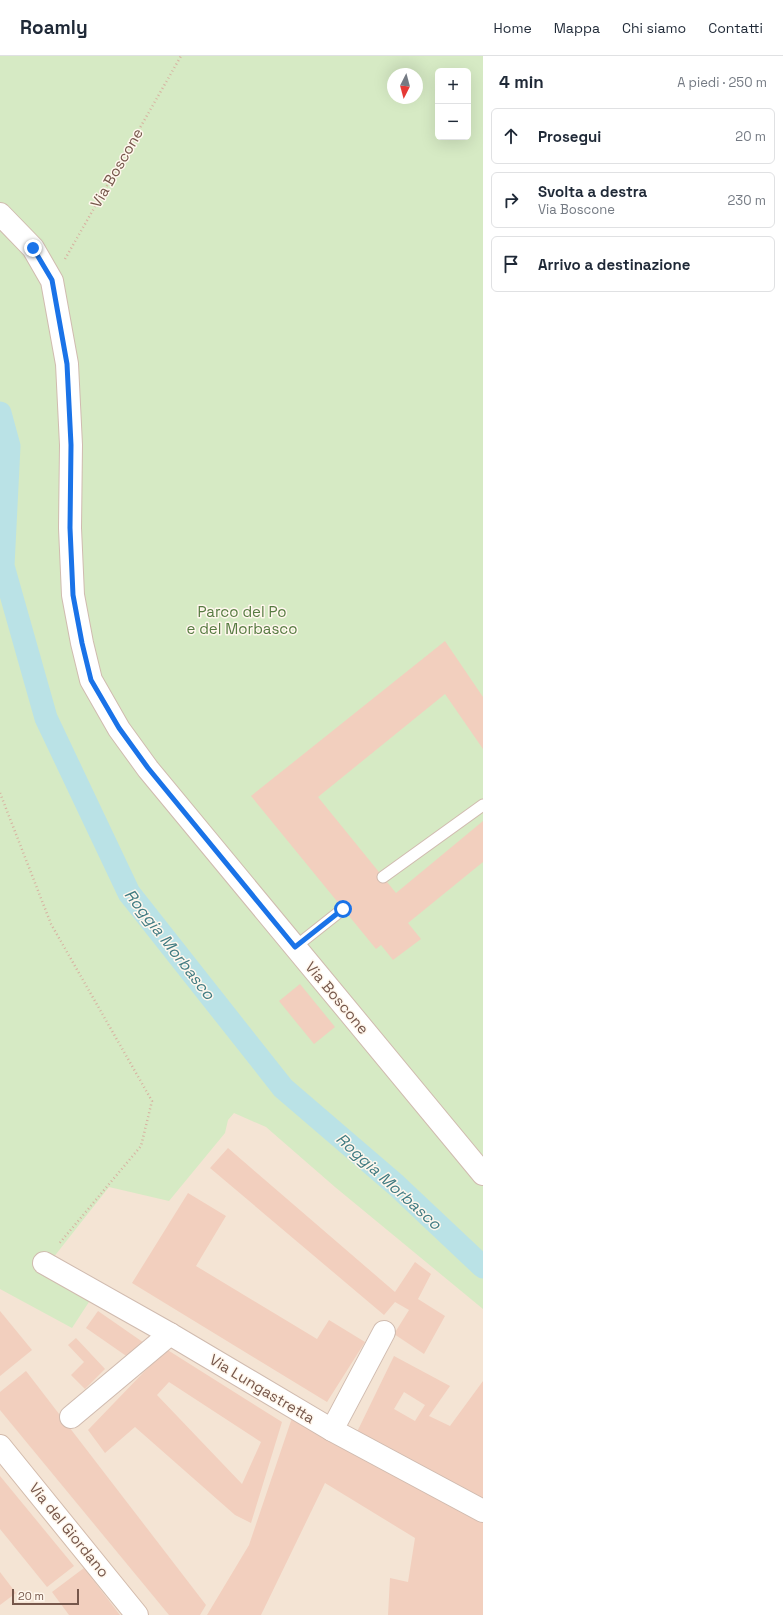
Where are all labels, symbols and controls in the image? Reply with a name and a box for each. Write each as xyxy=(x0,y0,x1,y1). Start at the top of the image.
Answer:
text: Roamly xyxy=(20,15,88,40)
text: Home xyxy=(494,19,532,37)
text: Mappa xyxy=(554,19,600,37)
text: Chi siamo xyxy=(622,19,686,37)
text: Contatti xyxy=(708,19,763,37)
north arrow xyxy=(387,68,423,104)
map controls xyxy=(435,68,471,140)
button: + xyxy=(435,68,471,104)
text: 4 min xyxy=(499,71,544,93)
text: A piedi · 250 m xyxy=(677,74,767,91)
button: − xyxy=(435,104,471,140)
street label: Via Boscone xyxy=(86,124,147,211)
icon: ahead xyxy=(500,125,522,147)
text: Prosegui xyxy=(538,127,601,146)
text: 20 m xyxy=(735,128,766,145)
text: Svolta a destra xyxy=(538,182,647,201)
icon: right xyxy=(500,189,522,211)
text: 230 m xyxy=(728,192,766,209)
text: Via Boscone xyxy=(538,201,615,218)
route end xyxy=(24,239,42,257)
icon: arrive xyxy=(500,253,522,275)
text: Arrivo a destinazione xyxy=(538,255,690,274)
park label: Parco del Po e del Morbasco xyxy=(186,602,298,638)
water label: Roggia Morbasco xyxy=(120,885,220,1005)
route start xyxy=(334,900,352,918)
street label: Via Boscone xyxy=(302,958,373,1038)
water label: Roggia Morbasco xyxy=(332,1128,447,1235)
street label: Via Lungastretta xyxy=(206,1350,319,1428)
street label: Via del Giordano xyxy=(25,1478,113,1581)
scale bar xyxy=(12,1587,79,1606)
text: 20 m xyxy=(18,1589,44,1603)

